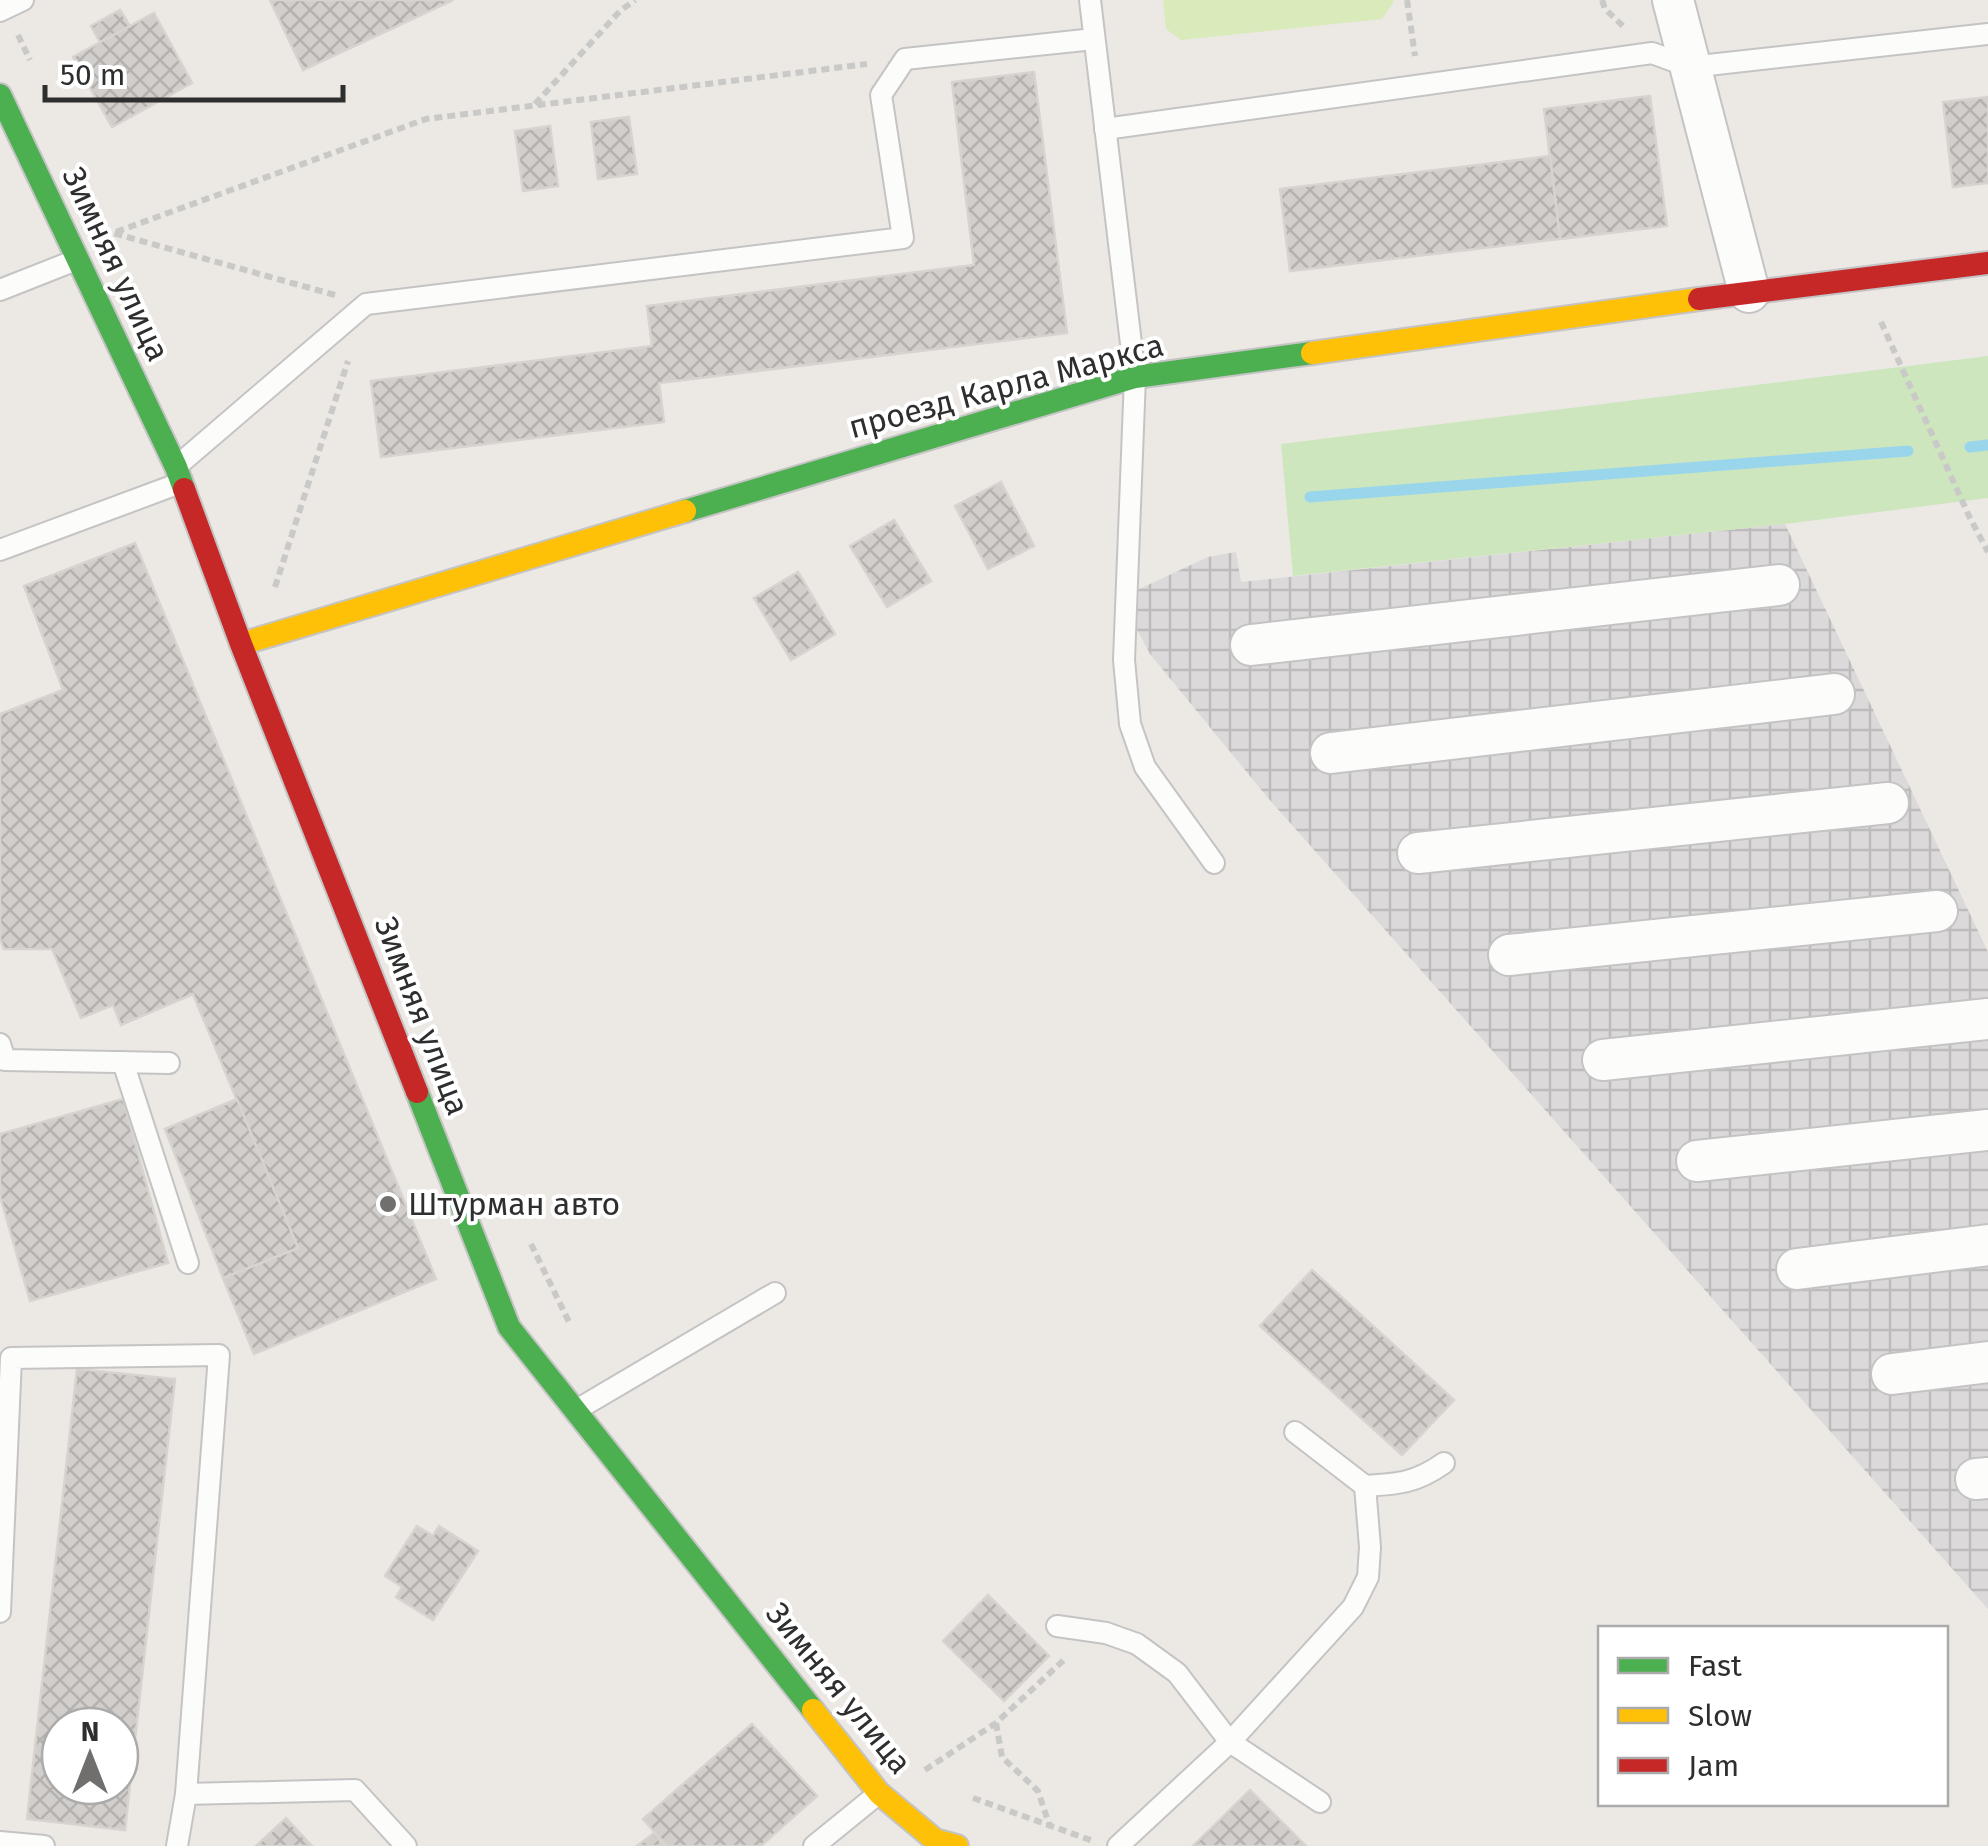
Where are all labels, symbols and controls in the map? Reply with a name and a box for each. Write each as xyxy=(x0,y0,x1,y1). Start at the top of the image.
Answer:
scale bar xyxy=(45,40,342,102)
text: 50 m xyxy=(60,57,125,93)
street label: Зимняя улица xyxy=(55,161,177,367)
street label: проезд Карла Маркса xyxy=(844,326,1168,446)
street label: Зимняя улица xyxy=(367,912,477,1120)
place label: Штурман авто xyxy=(408,1185,620,1223)
marker: Штурман авто xyxy=(377,1193,399,1215)
street label: Зимняя улица xyxy=(758,1595,920,1781)
legend xyxy=(1598,1626,1948,1806)
text: Fast xyxy=(1688,1648,1742,1684)
text: Slow xyxy=(1688,1698,1752,1734)
north arrow xyxy=(40,1706,140,1806)
text: N xyxy=(81,1715,99,1748)
text: Jam xyxy=(1688,1748,1739,1784)

